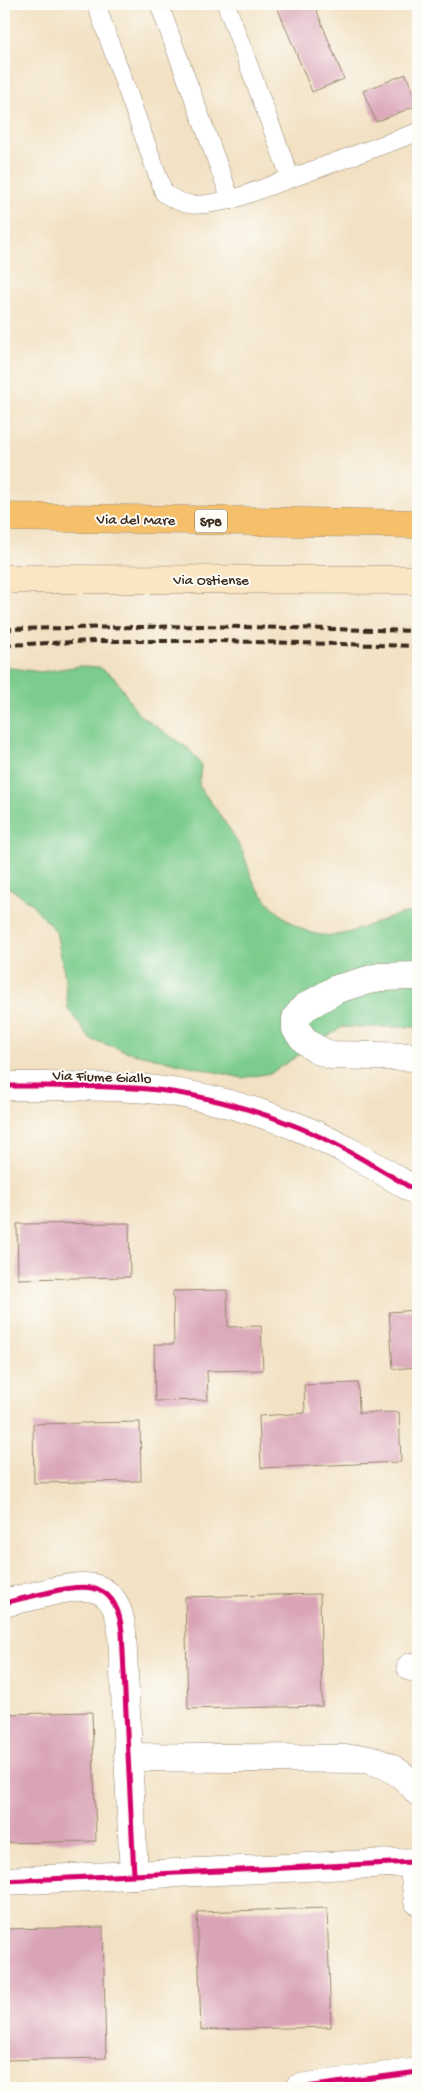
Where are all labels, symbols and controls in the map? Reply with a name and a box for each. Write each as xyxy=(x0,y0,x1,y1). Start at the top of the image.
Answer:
road number: SP8 xyxy=(195,510,227,532)
street label: Via del Mare xyxy=(95,511,176,531)
street label: Via Ostiense xyxy=(172,572,249,590)
street label: Via Fiume Giallo xyxy=(51,1067,152,1089)

